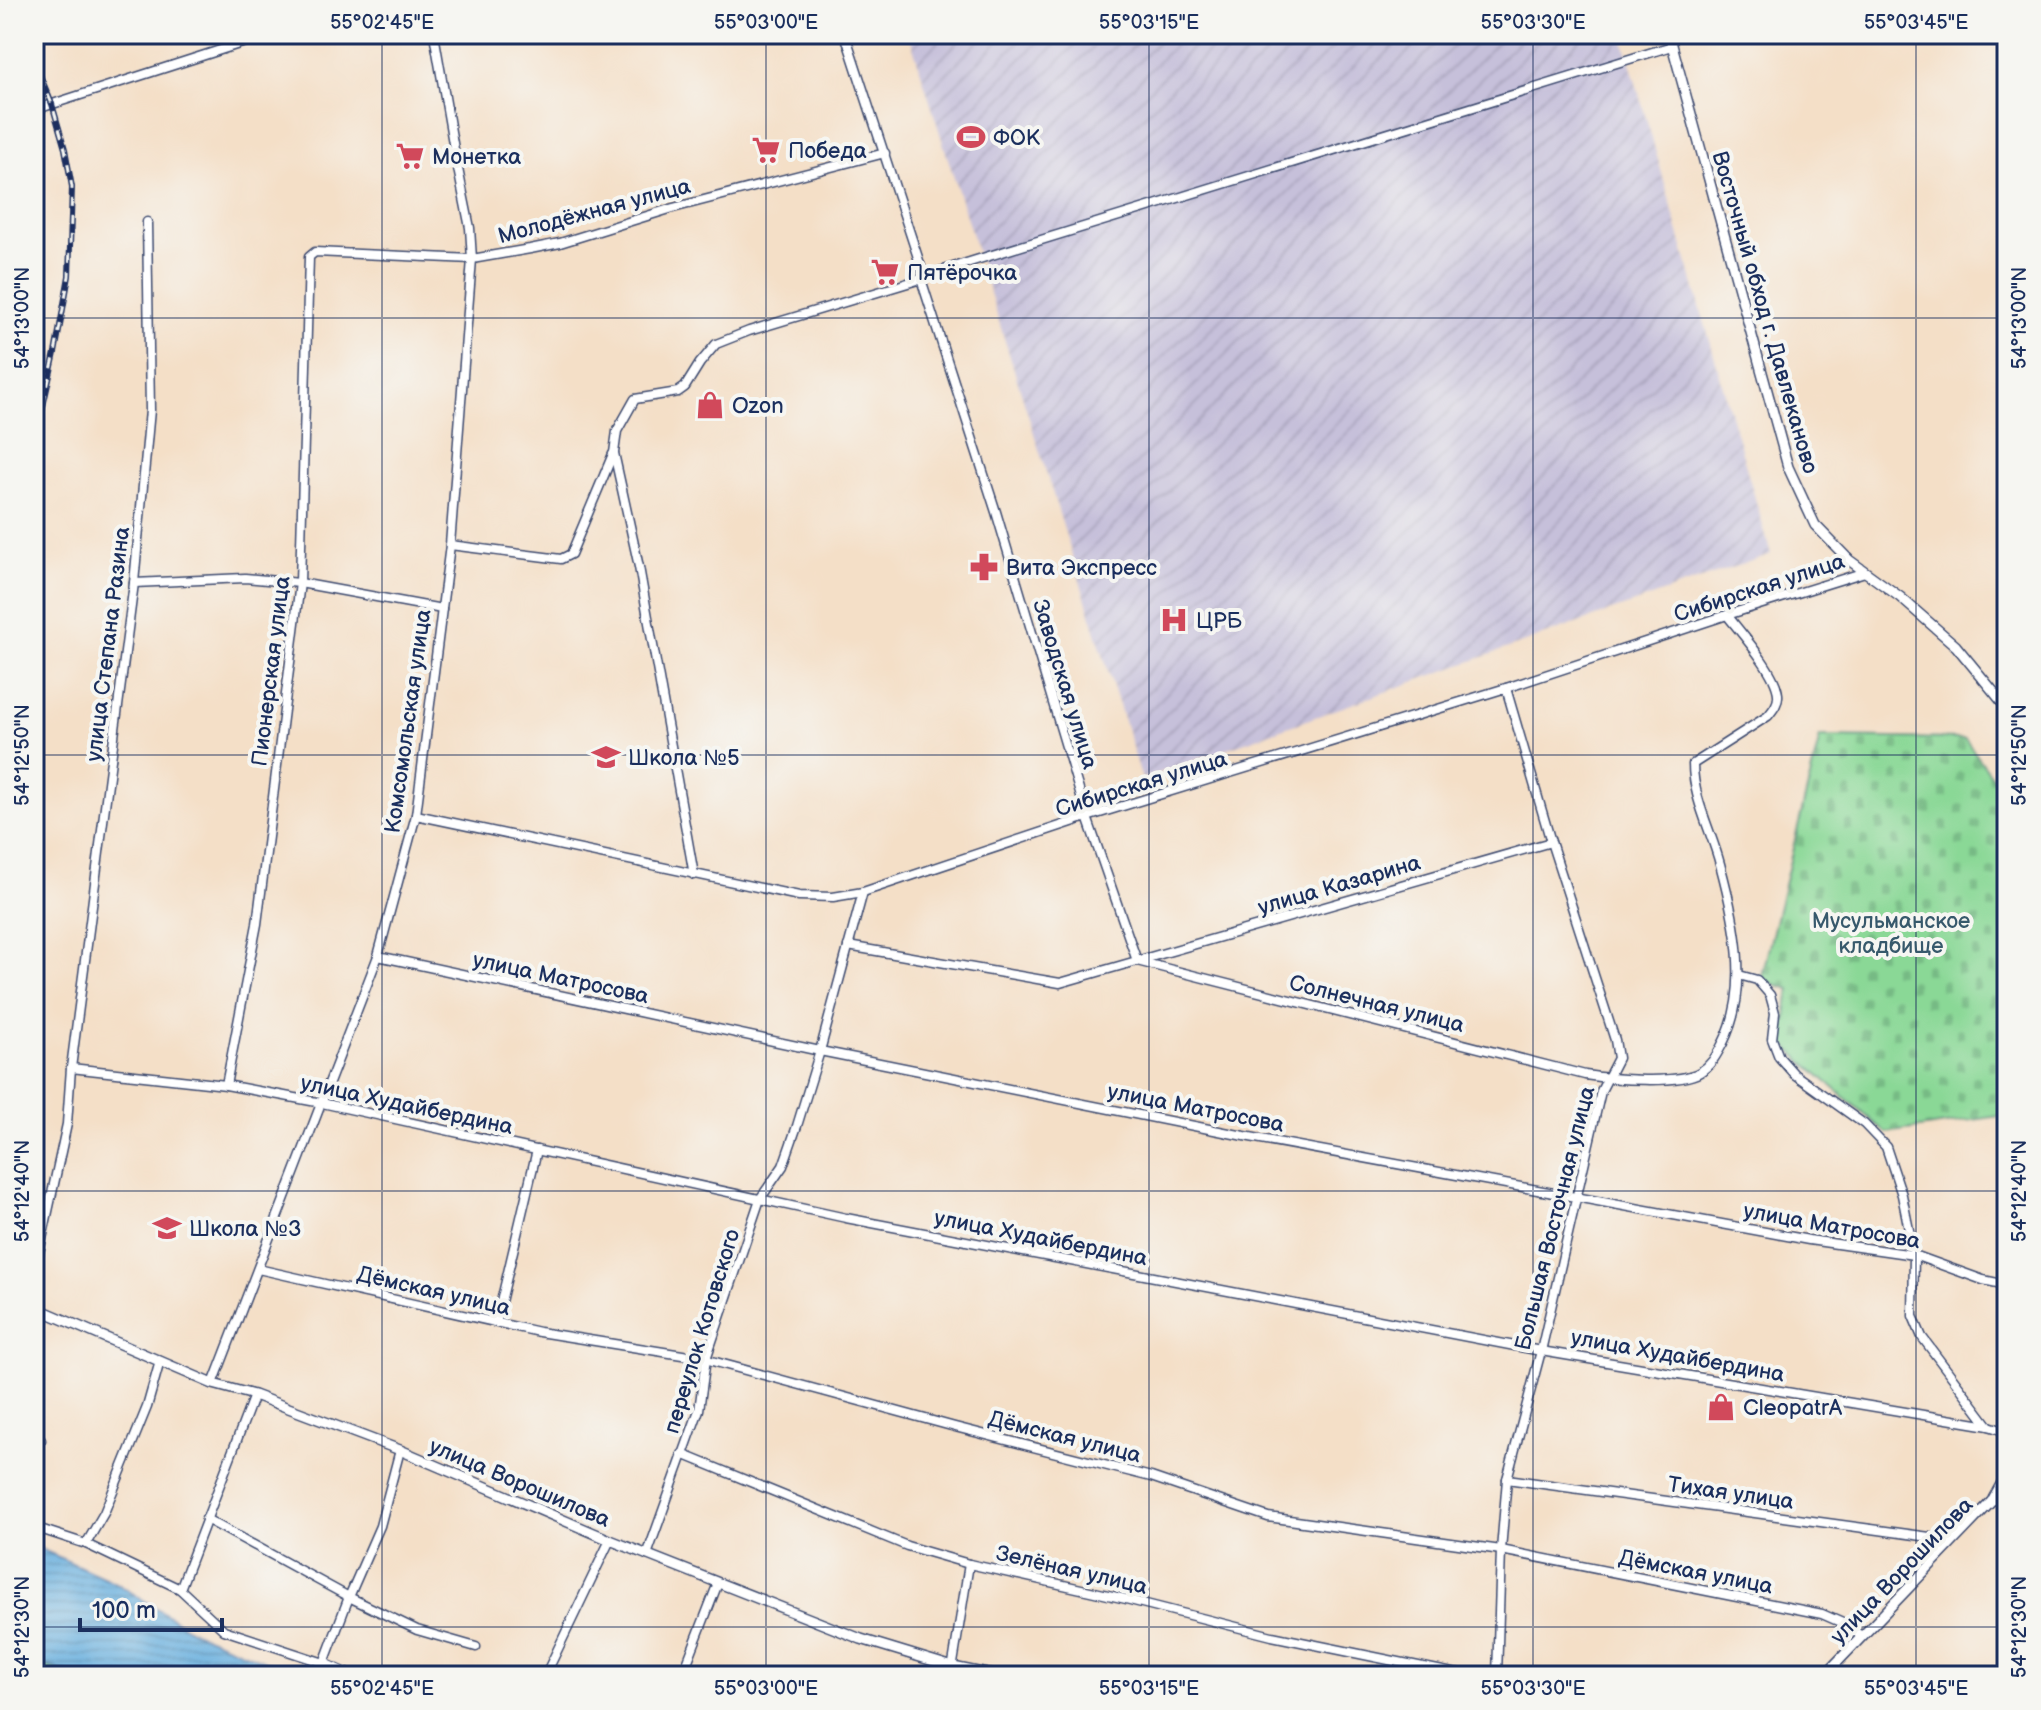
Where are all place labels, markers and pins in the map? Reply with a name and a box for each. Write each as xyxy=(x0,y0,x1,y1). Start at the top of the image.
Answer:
sports icon: ФОК xyxy=(956,122,986,152)
place label: ФОК xyxy=(993,125,1041,152)
supermarket icon: Победа xyxy=(751,135,781,165)
place label: Победа xyxy=(788,138,867,165)
supermarket icon: Монетка xyxy=(395,141,425,171)
place label: Монетка xyxy=(432,144,521,171)
supermarket icon: Пятёрочка xyxy=(870,257,900,287)
place label: Пятёрочка xyxy=(907,260,1017,287)
shop icon: Ozon xyxy=(695,390,725,420)
place label: Ozon xyxy=(732,393,784,420)
pharmacy icon: Вита Экспресс xyxy=(969,552,999,582)
place label: Вита Экспресс xyxy=(1006,555,1157,582)
hospital icon: ЦРБ xyxy=(1159,605,1189,635)
place label: ЦРБ xyxy=(1196,608,1243,635)
school or university icon: Школа №5 xyxy=(591,742,621,772)
place label: Школа №5 xyxy=(628,745,740,772)
school or university icon: Школа №3 xyxy=(152,1213,182,1243)
place label: Школа №3 xyxy=(189,1216,301,1243)
shop icon: CleopatrA xyxy=(1706,1392,1736,1422)
place label: CleopatrA xyxy=(1743,1395,1843,1422)

